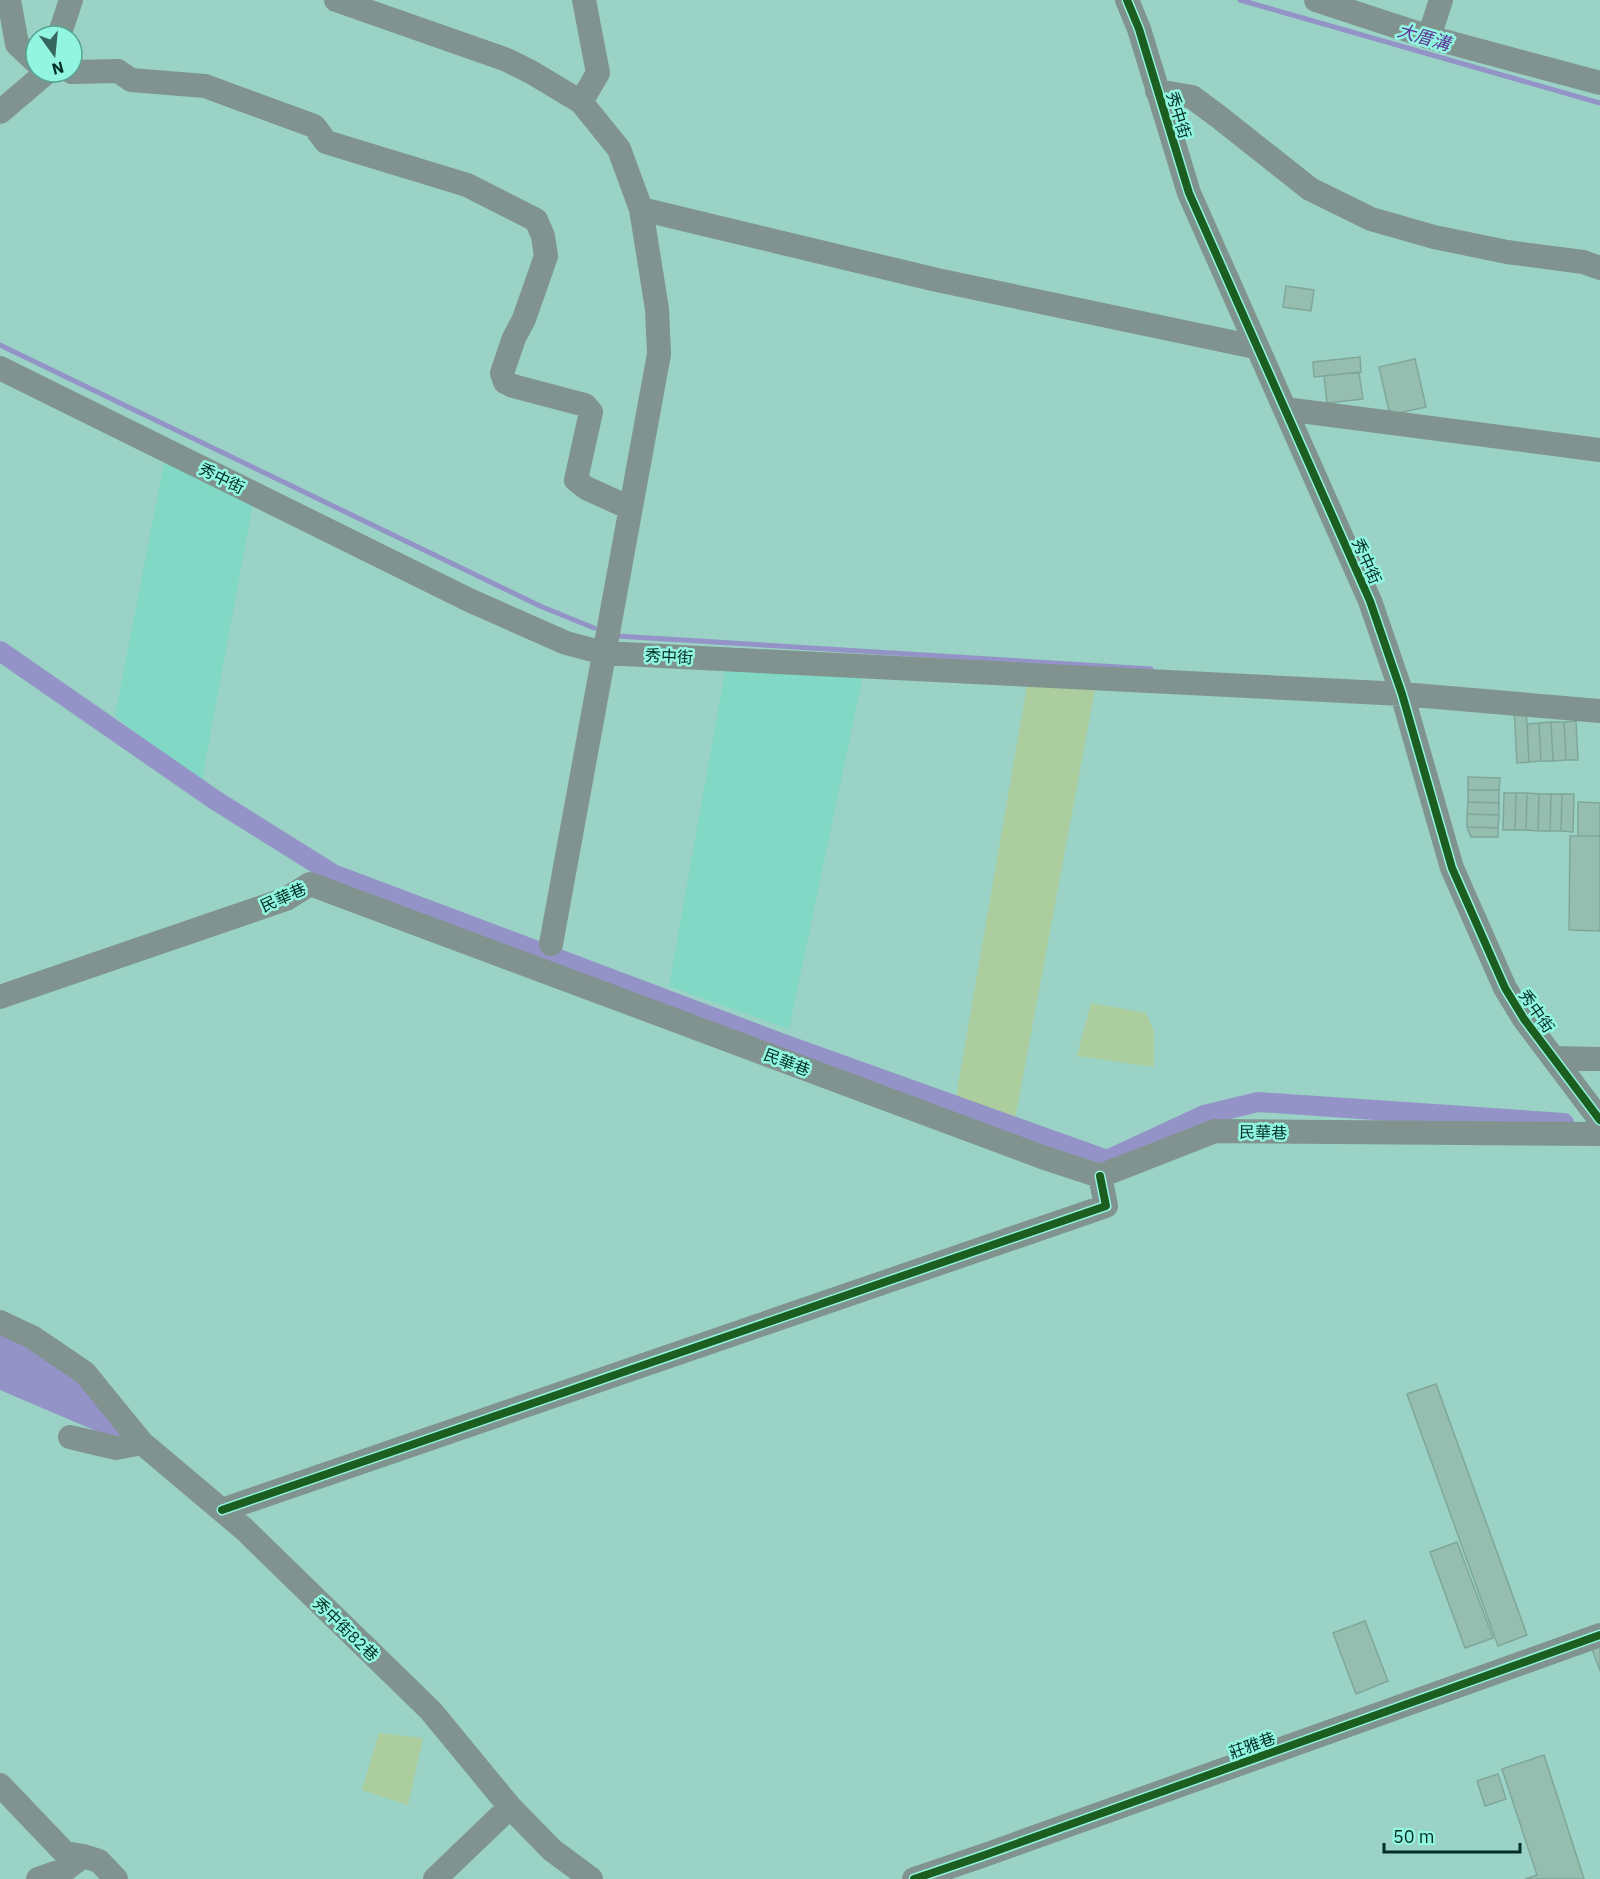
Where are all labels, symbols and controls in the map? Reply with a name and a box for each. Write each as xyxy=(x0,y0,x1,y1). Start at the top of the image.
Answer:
water label: 大厝溝 xyxy=(1395,19,1456,56)
north arrow xyxy=(24,24,84,84)
text: N xyxy=(50,57,66,80)
street label: 秀中街 xyxy=(1162,89,1196,141)
street label: 秀中街 xyxy=(196,458,248,498)
street label: 秀中街 xyxy=(1348,535,1386,587)
street label: 秀中街 xyxy=(645,645,693,667)
street label: 民華巷 xyxy=(257,878,309,916)
street label: 秀中街 xyxy=(1515,986,1559,1036)
street label: 民華巷 xyxy=(761,1044,813,1080)
street label: 民華巷 xyxy=(1239,1122,1287,1142)
street label: 秀中街82巷 xyxy=(309,1593,383,1665)
street label: 莊雅巷 xyxy=(1226,1727,1278,1763)
scale bar xyxy=(1384,1816,1520,1854)
text: 50 m xyxy=(1393,1825,1435,1848)

